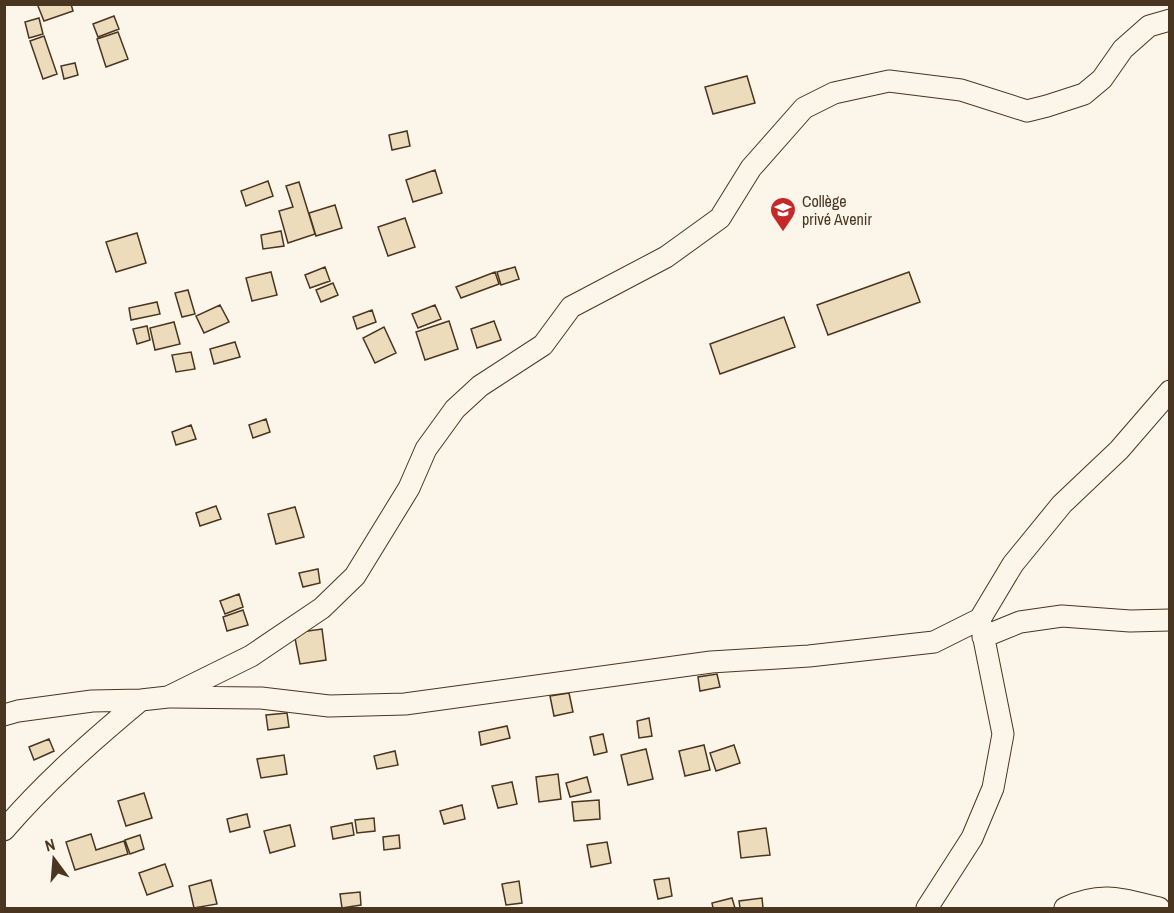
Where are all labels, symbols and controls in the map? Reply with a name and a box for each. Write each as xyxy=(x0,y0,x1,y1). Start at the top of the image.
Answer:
place label: Collège privé Avenir xyxy=(802,190,872,230)
school or university icon: Collège privé Avenir xyxy=(768,195,798,233)
north arrow xyxy=(24,829,84,889)
text: N xyxy=(42,833,57,856)

